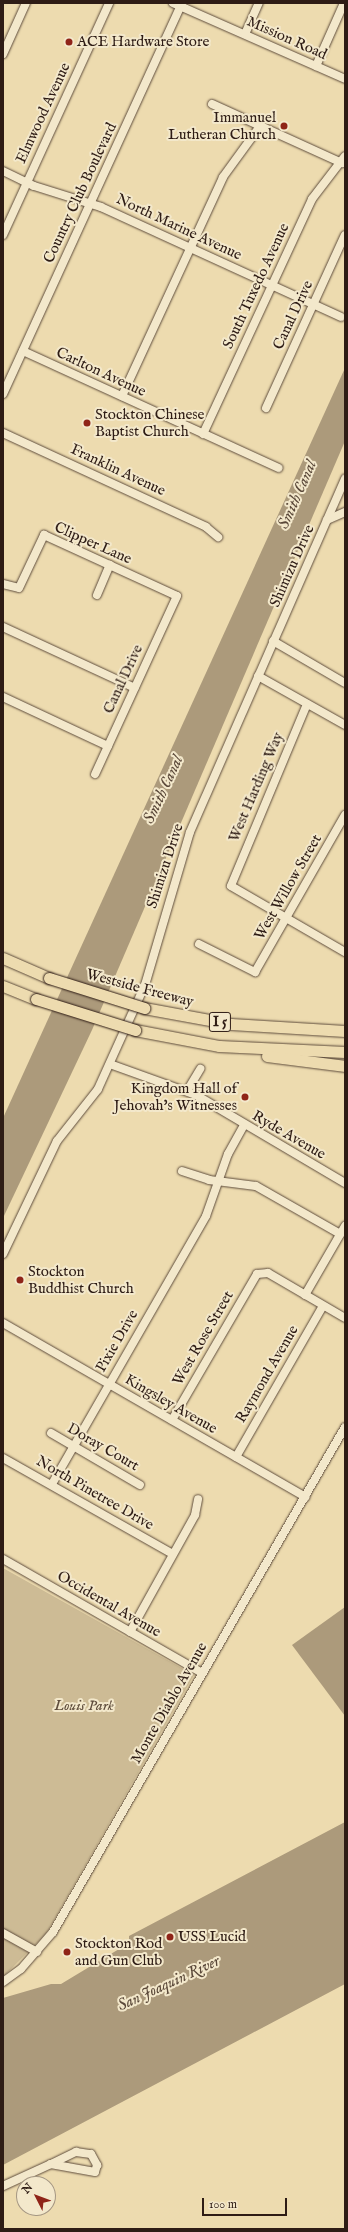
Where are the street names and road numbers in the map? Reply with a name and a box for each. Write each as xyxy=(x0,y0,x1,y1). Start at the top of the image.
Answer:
street label: Mission Road xyxy=(244,12,330,64)
street label: Elmwood Avenue xyxy=(12,60,74,166)
street label: Country Club Boulevard xyxy=(40,120,120,266)
street label: North Marine Avenue xyxy=(113,190,245,264)
street label: South Tuxedo Avenue xyxy=(219,220,293,352)
street label: Canal Drive xyxy=(269,278,317,352)
street label: Carlton Avenue xyxy=(53,343,149,401)
street label: Franklin Avenue xyxy=(68,440,168,500)
street label: Clipper Lane xyxy=(52,518,134,568)
street label: Shimizu Drive xyxy=(266,522,318,610)
street label: Canal Drive xyxy=(99,642,147,716)
street label: West Harding Way xyxy=(225,729,287,845)
street label: Shimizu Drive xyxy=(143,821,187,911)
street label: West Willow Street xyxy=(250,831,326,943)
street label: Westside Freeway xyxy=(84,965,196,1011)
road number: I 5 xyxy=(208,1010,232,1034)
street label: Ryde Avenue xyxy=(249,1107,329,1163)
street label: West Rose Street xyxy=(169,1287,237,1389)
street label: Pixie Drive xyxy=(92,1307,142,1375)
street label: Raymond Avenue xyxy=(232,1322,302,1426)
street label: Kingsley Avenue xyxy=(122,1370,220,1438)
street label: Doray Court xyxy=(64,1419,142,1475)
street label: North Pinetree Drive xyxy=(33,1452,157,1534)
street label: Occidental Avenue xyxy=(54,1567,164,1641)
street label: Monte Diablo Avenue xyxy=(127,1639,211,1767)

